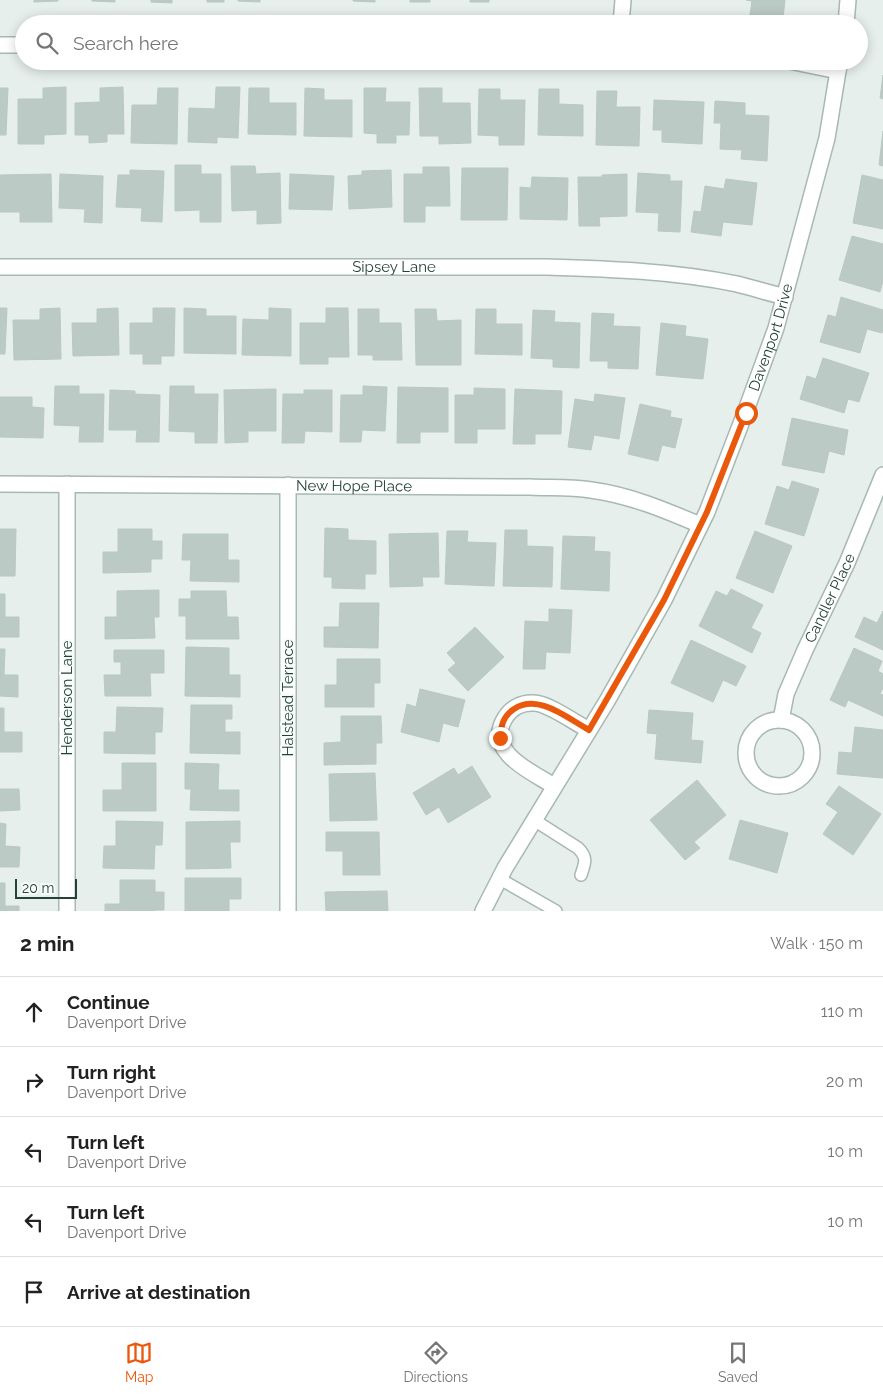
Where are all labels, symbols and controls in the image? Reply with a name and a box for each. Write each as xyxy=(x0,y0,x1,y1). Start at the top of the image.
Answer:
search box xyxy=(15,15,868,70)
icon: search xyxy=(33,29,61,57)
text: Search here xyxy=(73,32,179,54)
street label: Sipsey Lane xyxy=(352,258,436,276)
street label: Davenport Drive xyxy=(745,281,797,394)
route start xyxy=(735,402,758,425)
street label: New Hope Place xyxy=(296,477,412,495)
street label: Candler Place xyxy=(801,551,859,646)
street label: Halstead Terrace xyxy=(279,639,297,757)
street label: Henderson Lane xyxy=(58,640,76,756)
route end xyxy=(489,727,512,750)
scale bar xyxy=(15,876,78,899)
text: 20 m xyxy=(22,880,54,896)
text: 2 min xyxy=(20,931,74,956)
text: Walk · 150 m xyxy=(770,934,863,953)
text: Continue xyxy=(67,991,150,1013)
icon: ahead xyxy=(20,998,48,1026)
text: 110 m xyxy=(821,1002,863,1021)
text: Davenport Drive xyxy=(67,1013,186,1032)
text: Turn right xyxy=(67,1061,156,1083)
icon: right xyxy=(20,1068,48,1096)
text: 20 m xyxy=(826,1072,863,1091)
text: Davenport Drive xyxy=(67,1083,186,1102)
text: Turn left xyxy=(67,1131,144,1153)
icon: left xyxy=(20,1138,48,1166)
text: 10 m xyxy=(828,1142,863,1161)
text: Davenport Drive xyxy=(67,1153,186,1172)
text: Turn left xyxy=(67,1201,144,1223)
icon: left xyxy=(20,1208,48,1236)
text: 10 m xyxy=(828,1212,863,1231)
text: Davenport Drive xyxy=(67,1223,186,1242)
icon: arrive xyxy=(20,1278,48,1306)
text: Arrive at destination xyxy=(67,1281,251,1303)
tab: Map xyxy=(125,1339,153,1385)
tab: Directions xyxy=(403,1339,468,1385)
tab: Saved xyxy=(718,1339,758,1385)

